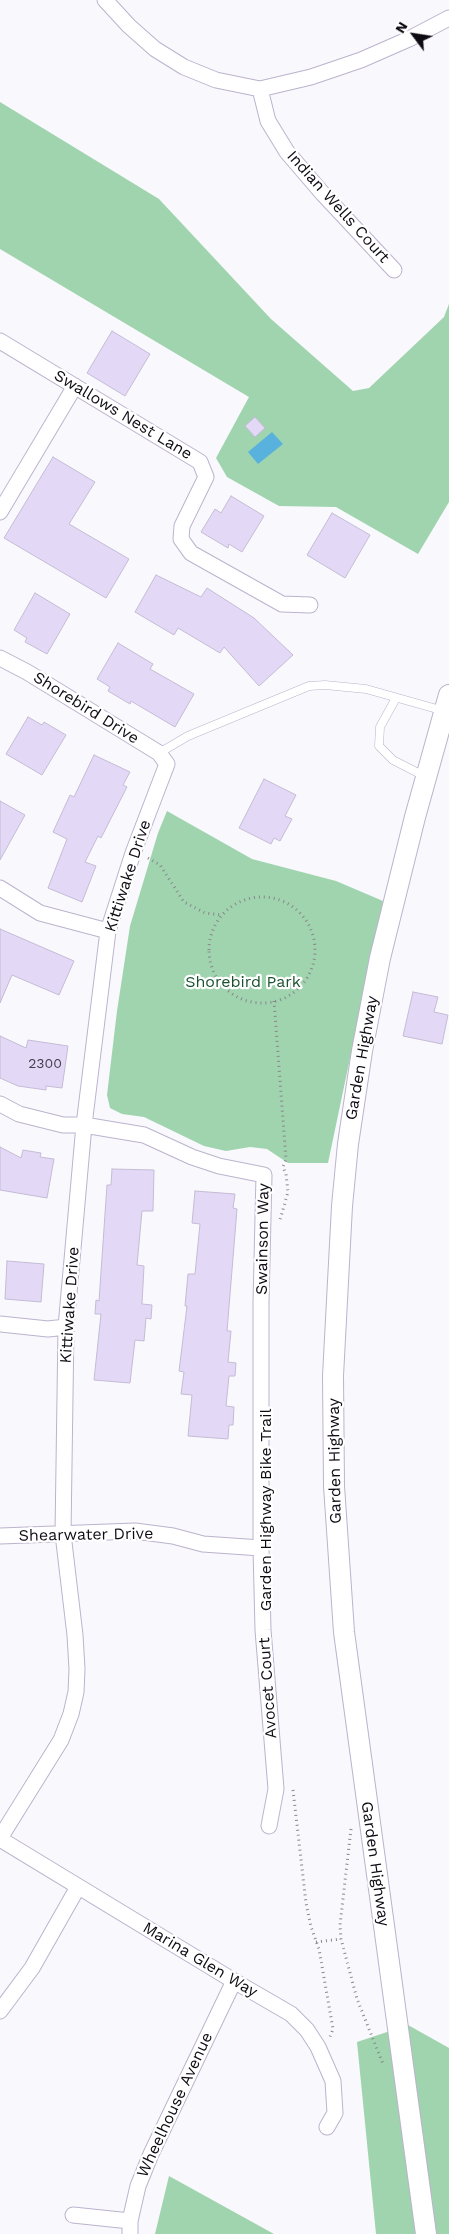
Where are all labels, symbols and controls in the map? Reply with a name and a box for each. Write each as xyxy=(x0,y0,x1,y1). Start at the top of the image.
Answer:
north arrow xyxy=(389,10,439,60)
text: N xyxy=(392,19,411,36)
street label: Indian Wells Court xyxy=(283,147,393,267)
street label: Swallows Nest Lane xyxy=(50,366,196,464)
street label: Shorebird Drive xyxy=(30,668,142,748)
street label: Kittiwake Drive xyxy=(101,817,155,935)
park label: Shorebird Park xyxy=(185,972,301,992)
street label: Garden Highway xyxy=(342,994,382,1122)
house number: 2300 xyxy=(28,1056,62,1072)
street label: Swainson Way xyxy=(252,1183,274,1295)
street label: Kittiwake Drive xyxy=(56,1246,84,1364)
street label: Garden Highway xyxy=(324,1398,346,1524)
street label: Garden Highway Bike Trail xyxy=(256,1409,276,1611)
street label: Shearwater Drive xyxy=(19,1524,153,1546)
street label: Avocet Court xyxy=(255,1637,281,1739)
street label: Garden Highway xyxy=(357,1800,393,1928)
street label: Marina Glen Way xyxy=(139,1918,261,2002)
street label: Wheelhouse Avenue xyxy=(133,2029,217,2181)

